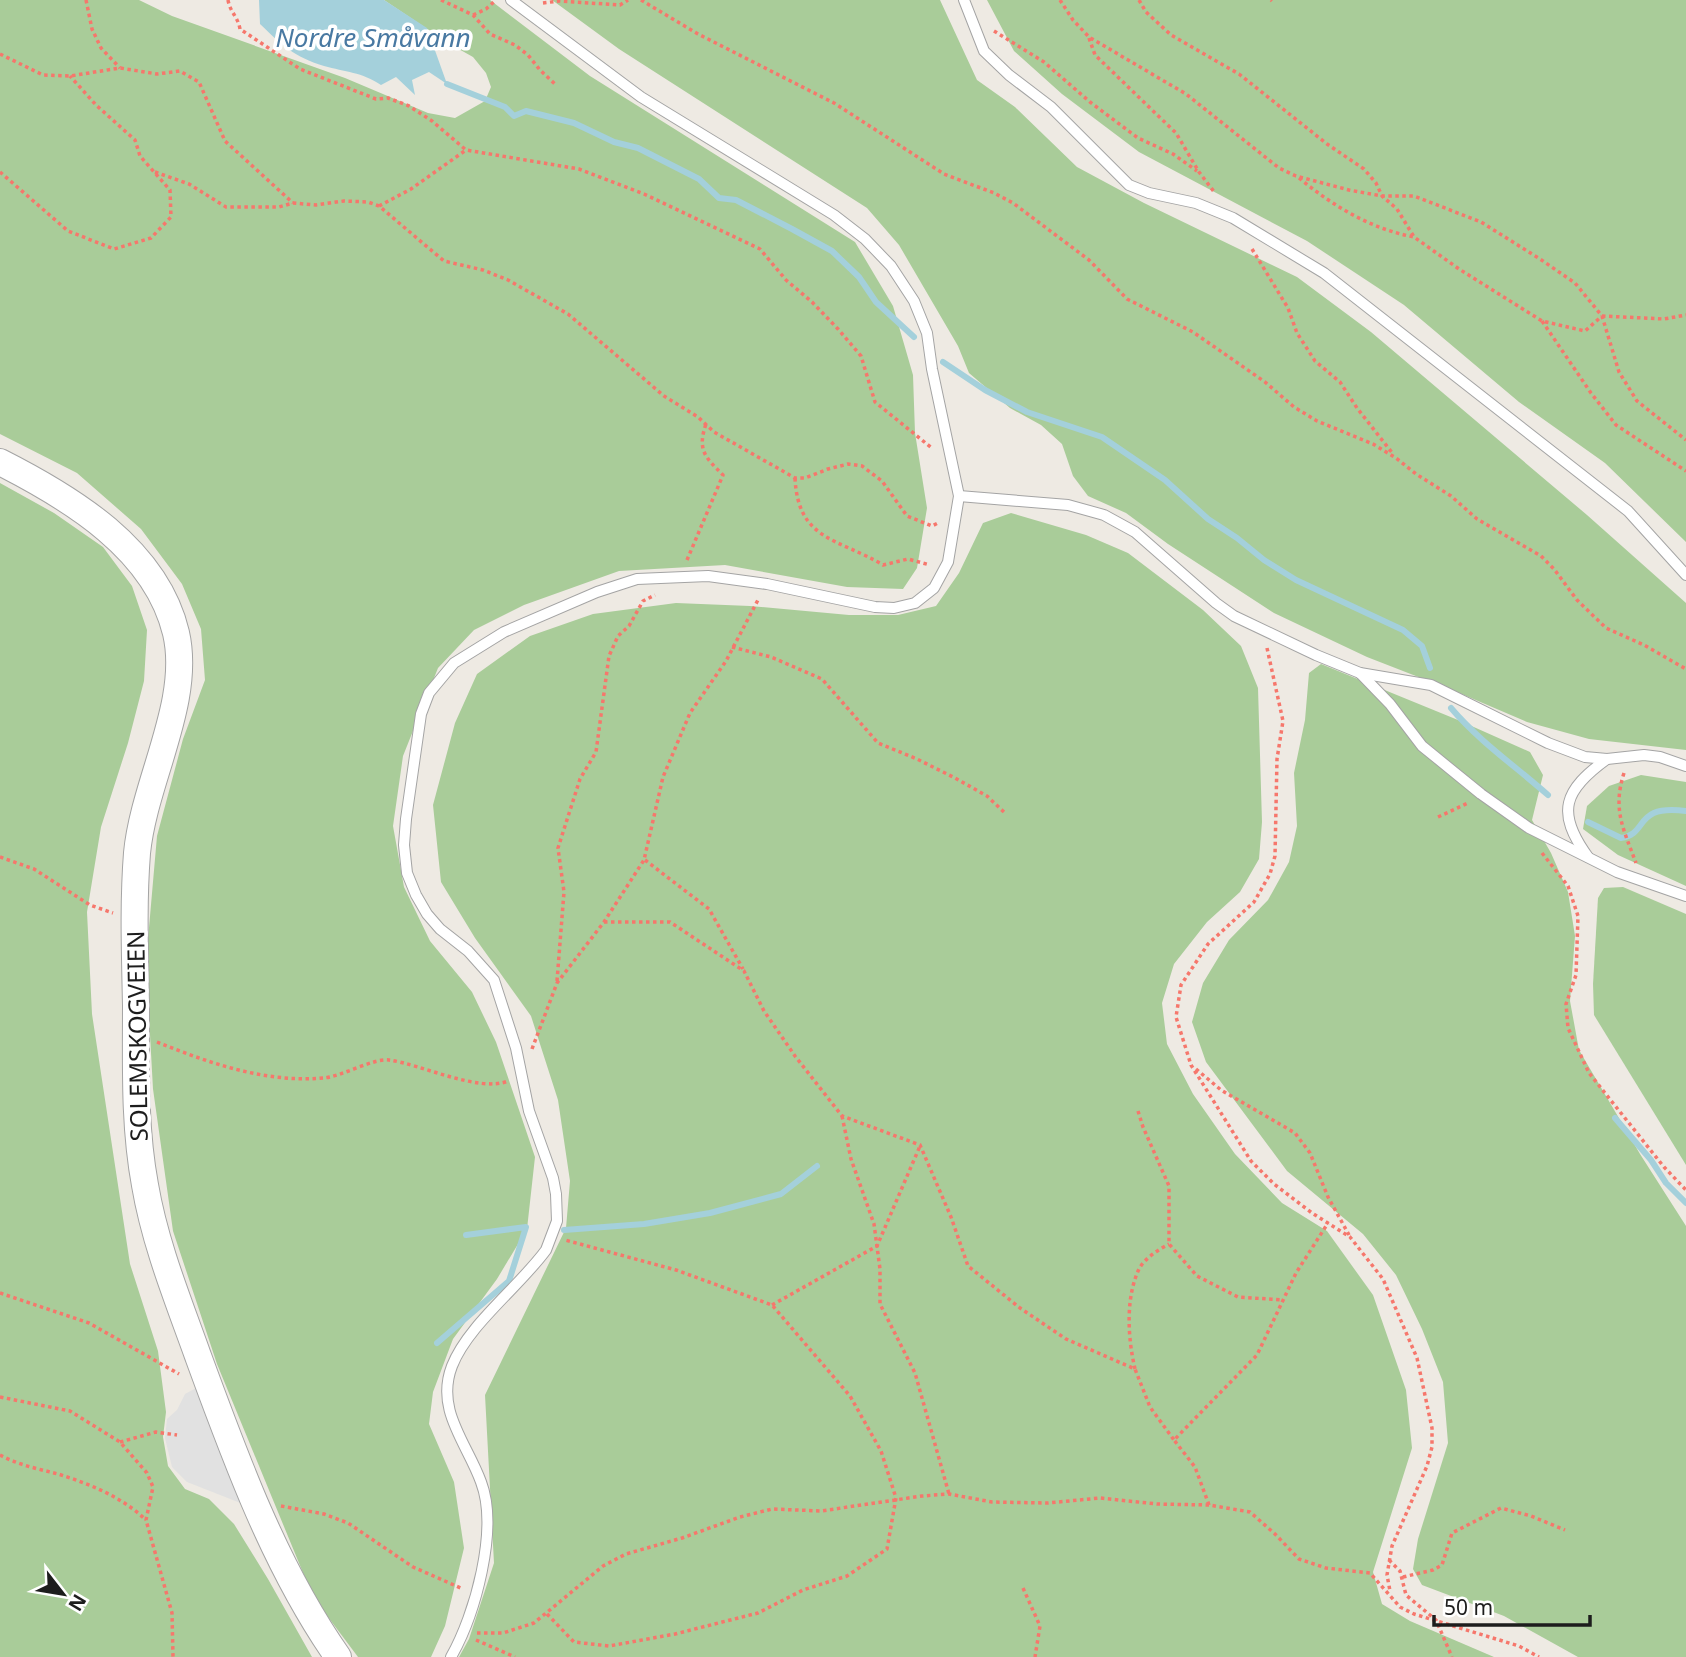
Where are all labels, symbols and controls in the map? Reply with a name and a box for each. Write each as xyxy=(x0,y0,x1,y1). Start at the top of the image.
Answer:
water label: Nordre Småvann xyxy=(275,19,471,55)
street label: SOLEMSKOGVEIEN xyxy=(118,930,155,1142)
north arrow xyxy=(28,1559,98,1629)
scale bar xyxy=(1434,1584,1590,1628)
text: N xyxy=(62,1589,93,1616)
text: 50 m xyxy=(1444,1593,1493,1621)

